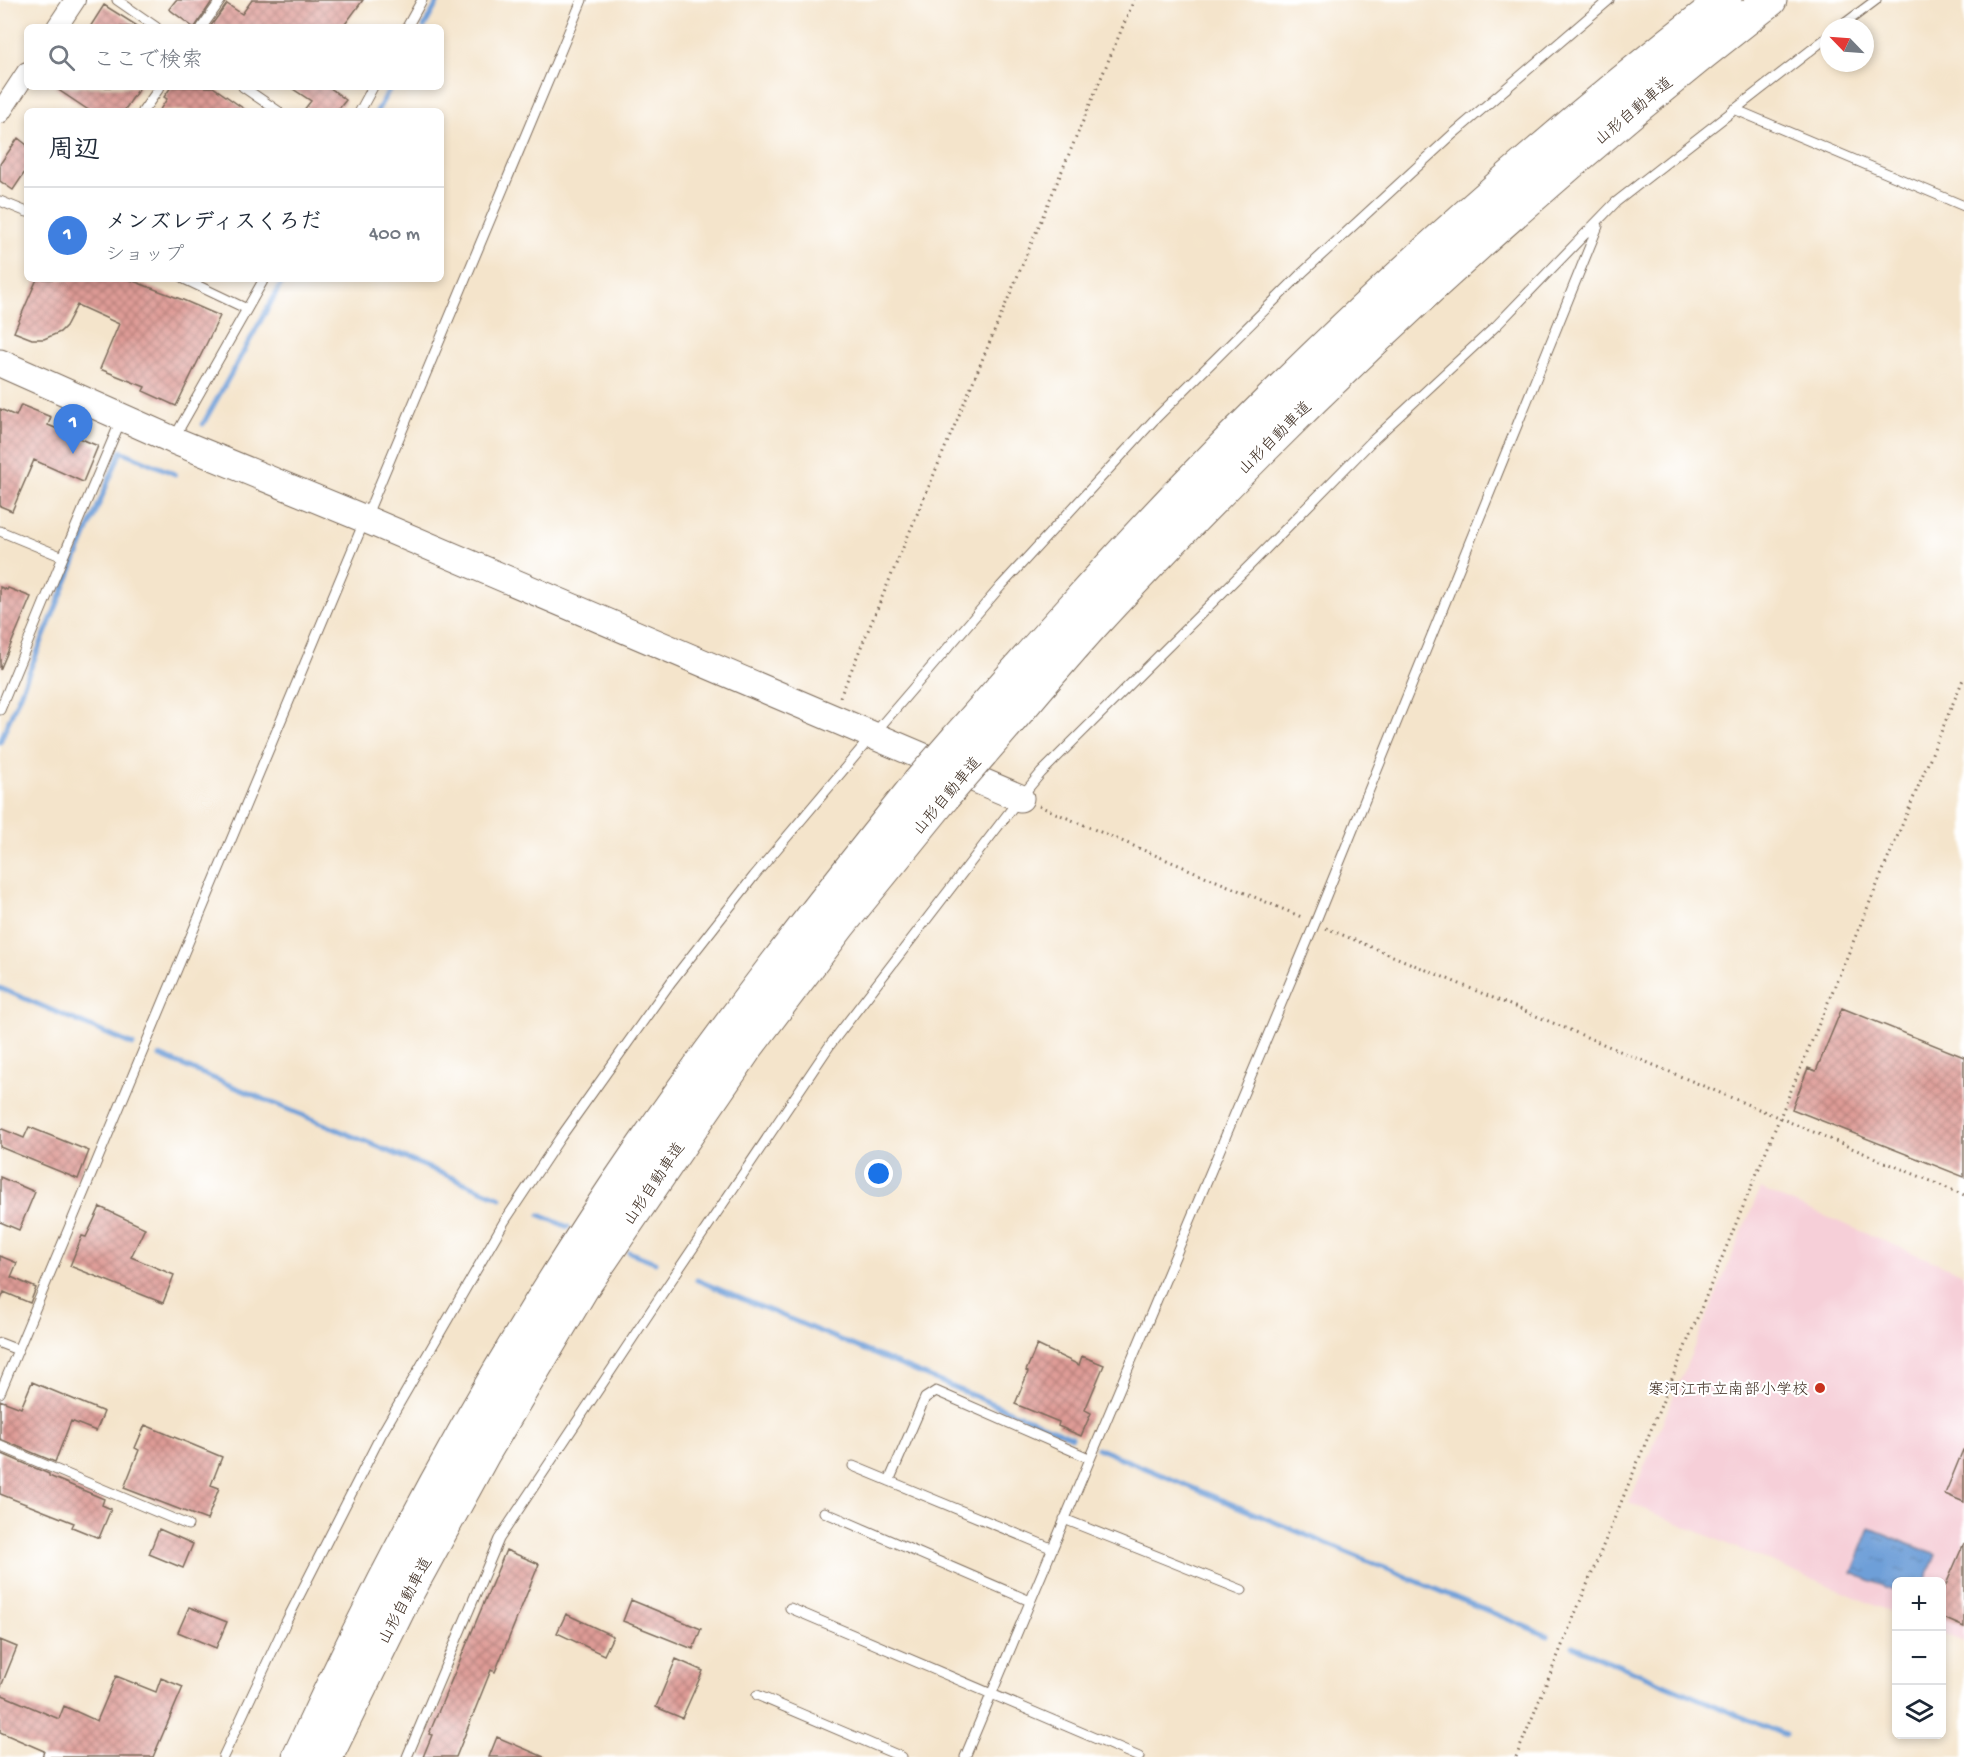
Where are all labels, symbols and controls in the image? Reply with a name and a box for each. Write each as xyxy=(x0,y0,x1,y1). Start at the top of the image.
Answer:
north arrow xyxy=(1820,18,1874,72)
search box xyxy=(24,24,444,90)
icon: search xyxy=(45,41,78,74)
text: ここで検索 xyxy=(93,49,203,75)
street label: 山形自動車道 xyxy=(1591,73,1678,151)
text: 周辺 xyxy=(48,137,100,168)
text: メンズレディスくろだ xyxy=(105,211,322,237)
text: 1 xyxy=(63,224,72,247)
text: 400 m xyxy=(369,224,420,247)
text: ショップ xyxy=(105,245,184,268)
street label: 山形自動車道 xyxy=(1234,397,1317,480)
pin: 1 xyxy=(54,404,92,454)
street label: 山形自動車道 xyxy=(909,753,987,840)
street label: 山形自動車道 xyxy=(620,1139,691,1230)
your location xyxy=(864,1159,893,1188)
place label: 寒河江市立南部小学校 xyxy=(1648,1380,1808,1401)
marker: 寒河江市立南部小学校 xyxy=(1813,1381,1827,1395)
street label: 山形自動車道 xyxy=(374,1554,438,1648)
map controls xyxy=(1892,1577,1946,1739)
button: + xyxy=(1892,1577,1946,1631)
button: − xyxy=(1892,1631,1946,1685)
button: layers xyxy=(1892,1685,1946,1739)

